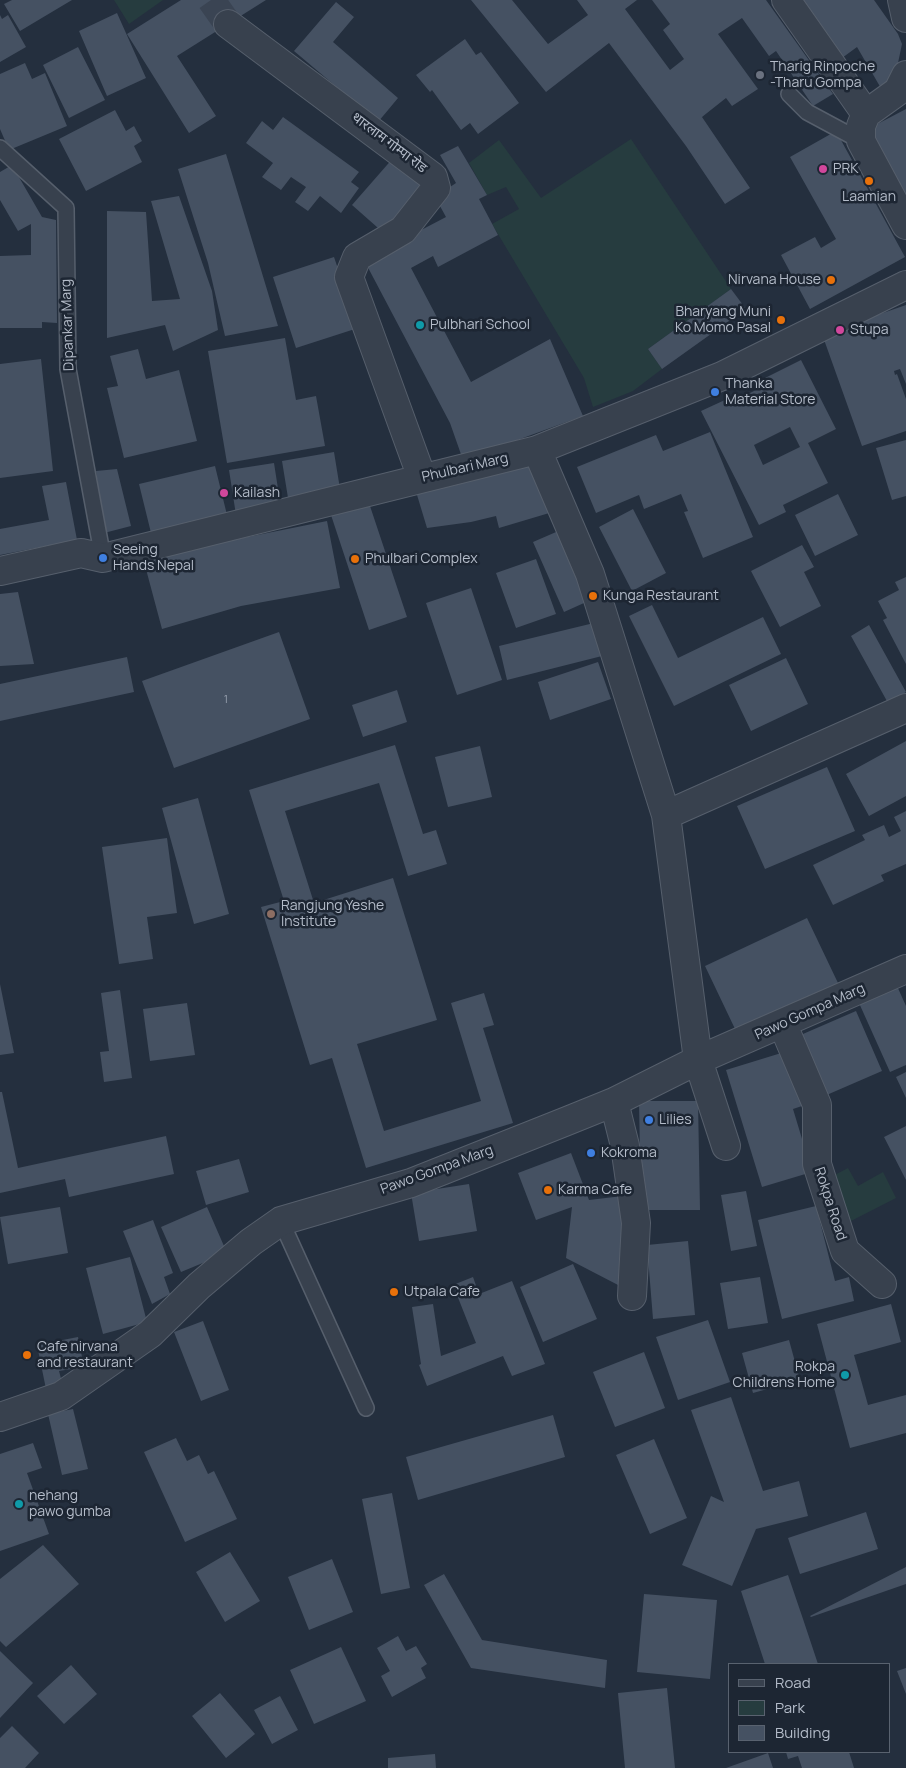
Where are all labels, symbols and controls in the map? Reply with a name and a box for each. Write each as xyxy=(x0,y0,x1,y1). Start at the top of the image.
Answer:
place label: Tharig Rinpoche -Tharu Gompa xyxy=(770,59,875,92)
marker: Tharig Rinpoche -Tharu Gompa xyxy=(754,69,766,81)
street label: थारलाम गोम्पा रोड xyxy=(348,109,430,177)
place label: PRK xyxy=(833,161,859,177)
marker: PRK xyxy=(817,163,829,175)
marker: Laamian xyxy=(863,175,875,187)
place label: Laamian xyxy=(842,189,896,205)
place label: Nirvana House xyxy=(728,272,821,288)
marker: Nirvana House xyxy=(825,274,837,286)
street label: Dipankar Marg xyxy=(58,279,78,371)
place label: Bharyang Muni Ko Momo Pasal xyxy=(675,304,771,336)
marker: Bharyang Muni Ko Momo Pasal xyxy=(775,314,787,326)
place label: Pulbhari School xyxy=(430,317,530,333)
marker: Pulbhari School xyxy=(414,319,426,331)
place label: Stupa xyxy=(850,322,889,338)
marker: Stupa xyxy=(834,324,846,336)
place label: Thanka Material Store xyxy=(725,376,816,408)
marker: Thanka Material Store xyxy=(709,386,721,398)
street label: Phulbari Marg xyxy=(420,450,510,486)
place label: Kailash xyxy=(234,485,280,501)
marker: Kailash xyxy=(218,487,230,499)
place label: Seeing Hands Nepal xyxy=(113,542,194,574)
place label: Phulbari Complex xyxy=(365,551,478,567)
marker: Seeing Hands Nepal xyxy=(97,552,109,564)
marker: Phulbari Complex xyxy=(349,553,361,565)
place label: Kunga Restaurant xyxy=(603,588,719,604)
marker: Kunga Restaurant xyxy=(587,590,599,602)
house number: 1 xyxy=(224,693,228,707)
place label: Rangjung Yeshe Institute xyxy=(281,898,384,930)
marker: Rangjung Yeshe Institute xyxy=(265,908,277,920)
street label: Pawo Gompa Marg xyxy=(752,980,868,1044)
place label: Lilies xyxy=(659,1112,691,1128)
marker: Lilies xyxy=(643,1114,655,1126)
street label: Pawo Gompa Marg xyxy=(378,1142,496,1198)
place label: Kokroma xyxy=(601,1145,657,1161)
marker: Kokroma xyxy=(585,1147,597,1159)
street label: Rokpa Road xyxy=(810,1165,850,1243)
place label: Karma Cafe xyxy=(558,1182,632,1198)
marker: Karma Cafe xyxy=(542,1184,554,1196)
place label: Utpala Cafe xyxy=(404,1284,480,1300)
marker: Utpala Cafe xyxy=(388,1286,400,1298)
place label: Cafe nirvana and restaurant xyxy=(37,1339,133,1371)
marker: Cafe nirvana and restaurant xyxy=(21,1349,33,1361)
place label: Rokpa Childrens Home xyxy=(733,1359,835,1391)
marker: Rokpa Childrens Home xyxy=(839,1369,851,1381)
place label: nehang pawo gumba xyxy=(29,1488,111,1520)
marker: nehang pawo gumba xyxy=(13,1498,25,1510)
legend xyxy=(728,1663,891,1753)
text: Road xyxy=(775,1672,811,1693)
text: Park xyxy=(775,1697,805,1718)
text: Building xyxy=(775,1722,830,1743)

